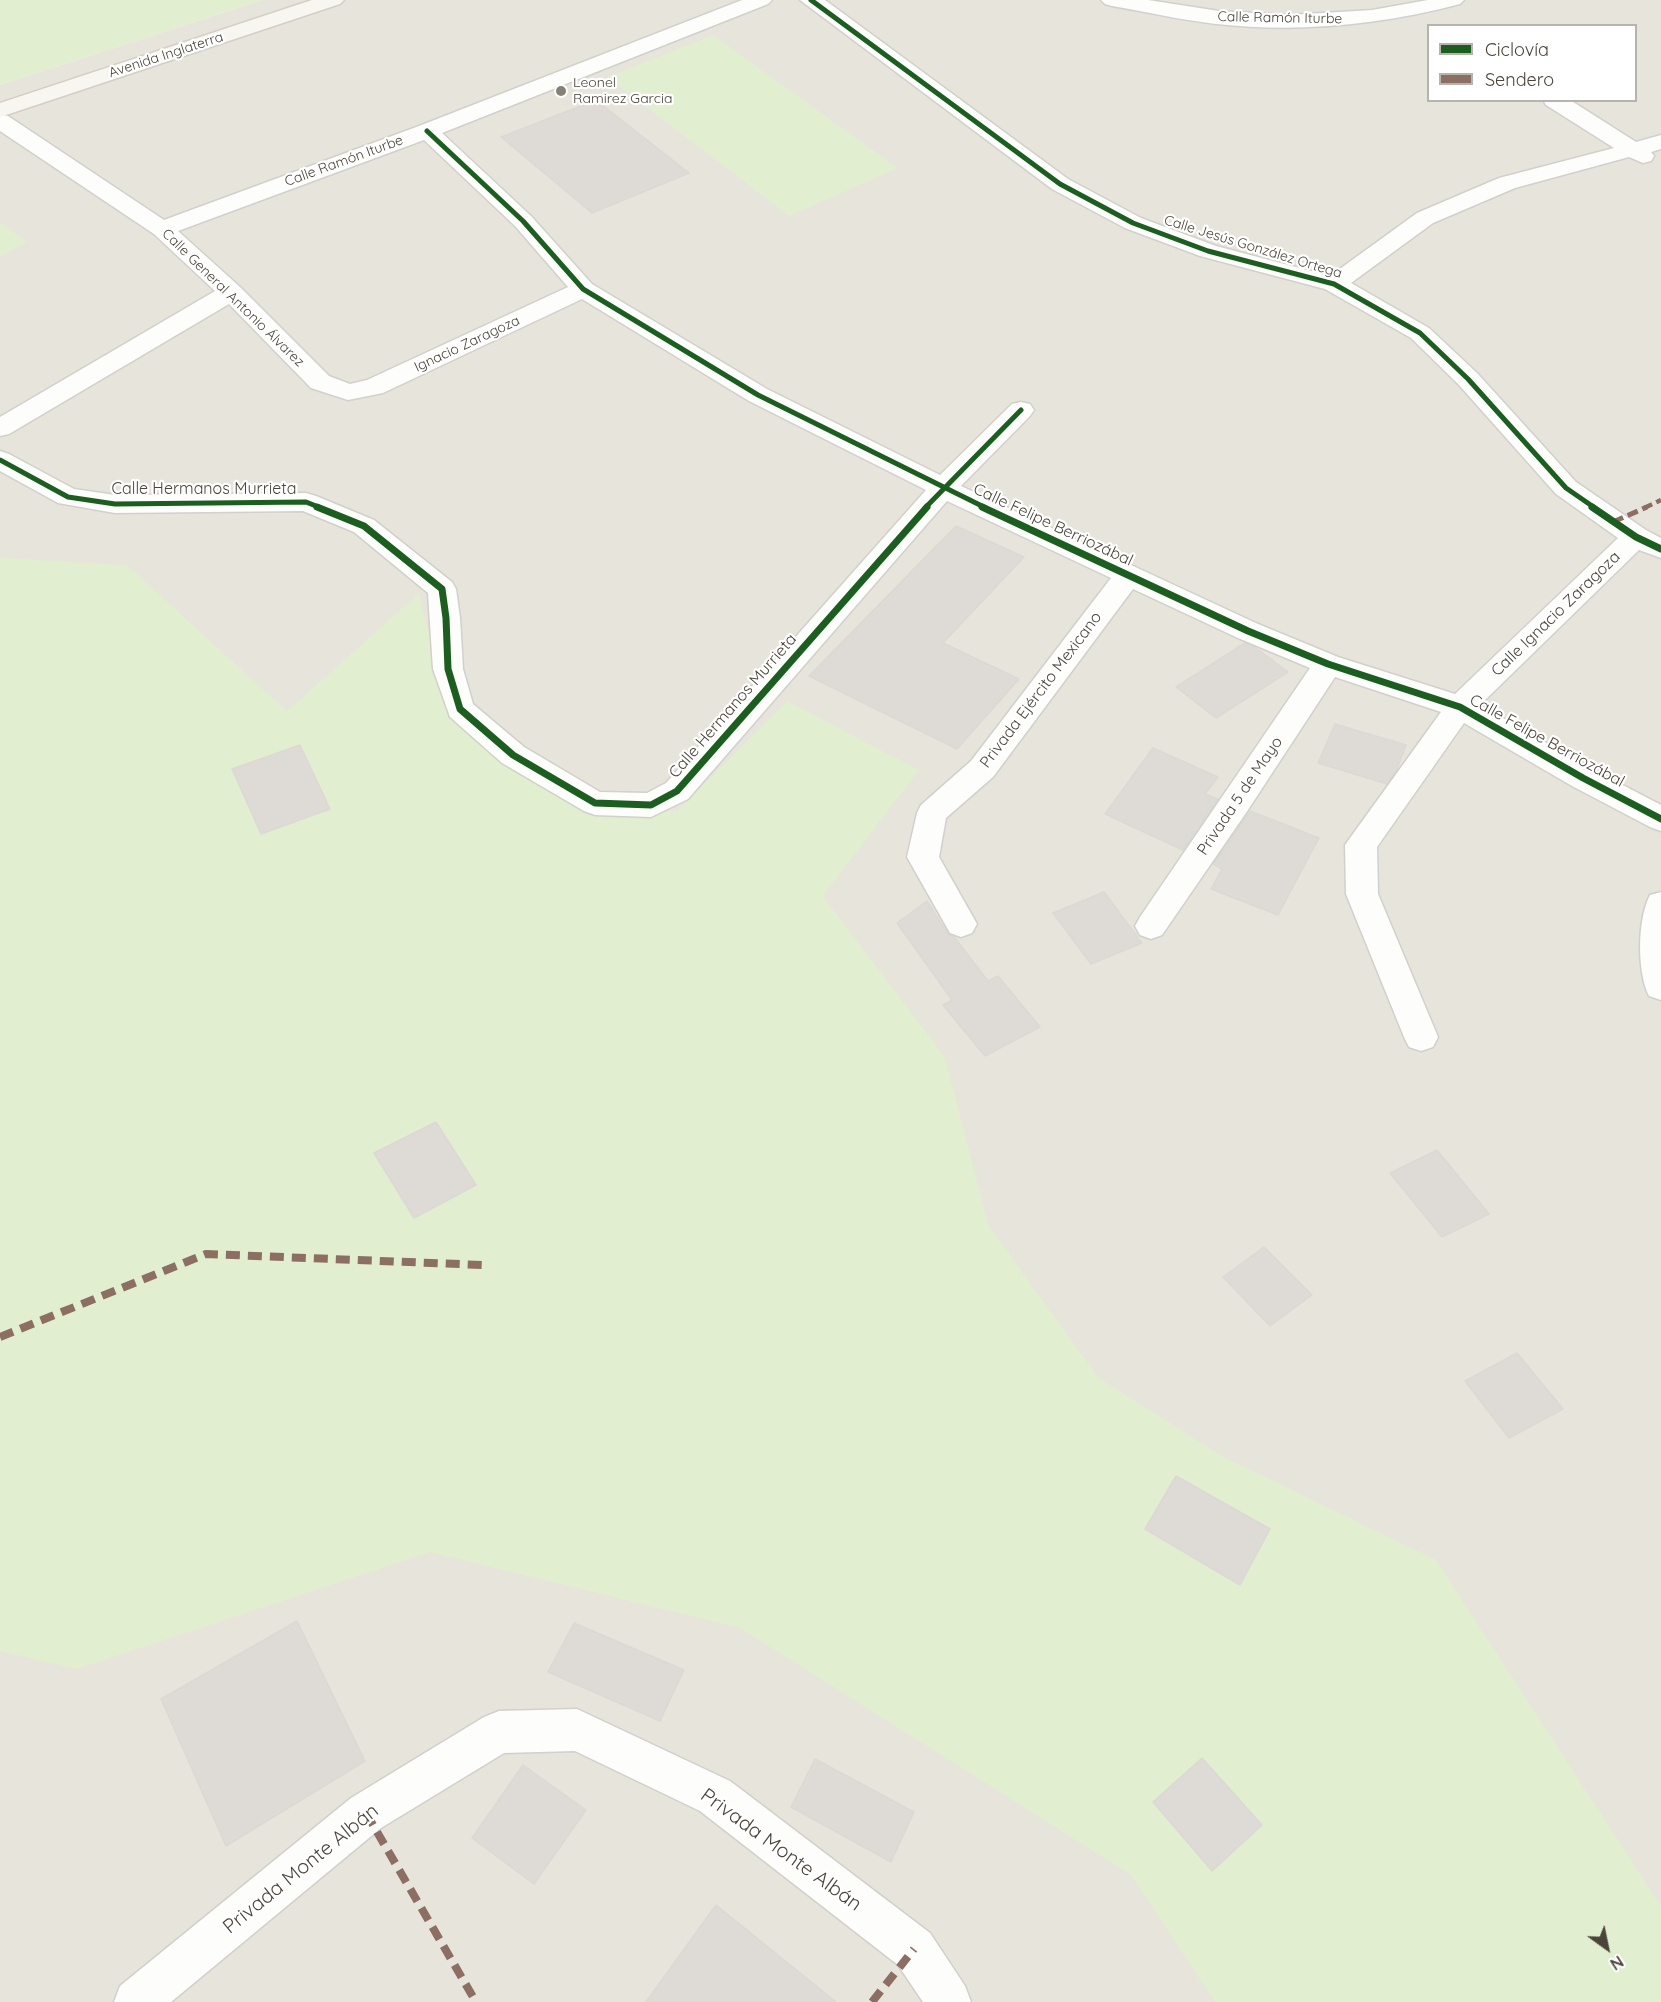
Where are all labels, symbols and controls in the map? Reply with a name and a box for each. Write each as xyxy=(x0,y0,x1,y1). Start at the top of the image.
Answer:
street label: Calle Ramón Iturbe xyxy=(1218,9,1342,27)
legend xyxy=(1427,24,1637,102)
street label: Avenida Inglaterra xyxy=(107,29,225,81)
text: Ciclovía xyxy=(1485,38,1549,61)
text: Sendero xyxy=(1485,68,1554,91)
place label: Leonel Ramirez Garcia xyxy=(573,75,672,108)
marker: Leonel Ramirez Garcia xyxy=(554,84,568,98)
street label: Calle Ramón Iturbe xyxy=(283,132,405,190)
street label: Calle Jesús González Ortega xyxy=(1162,212,1344,282)
street label: Calle General Antonio Álvarez xyxy=(158,226,308,370)
street label: Ignacio Zaragoza xyxy=(412,312,522,376)
street label: Calle Hermanos Murrieta xyxy=(112,479,296,499)
street label: Calle Felipe Berriozábal xyxy=(970,480,1136,570)
street label: Calle Ignacio Zaragoza xyxy=(1488,547,1624,681)
street label: Privada Ejército Mexicano xyxy=(976,608,1106,772)
street label: Calle Hermanos Murrieta xyxy=(665,630,801,782)
street label: Calle Felipe Berriozábal xyxy=(1466,690,1628,792)
street label: Privada 5 de Mayo xyxy=(1193,733,1287,859)
street label: Privada Monte Albán xyxy=(696,1784,866,1916)
street label: Privada Monte Albán xyxy=(218,1799,384,1939)
north arrow xyxy=(1577,1918,1637,1978)
text: N xyxy=(1606,1952,1627,1975)

